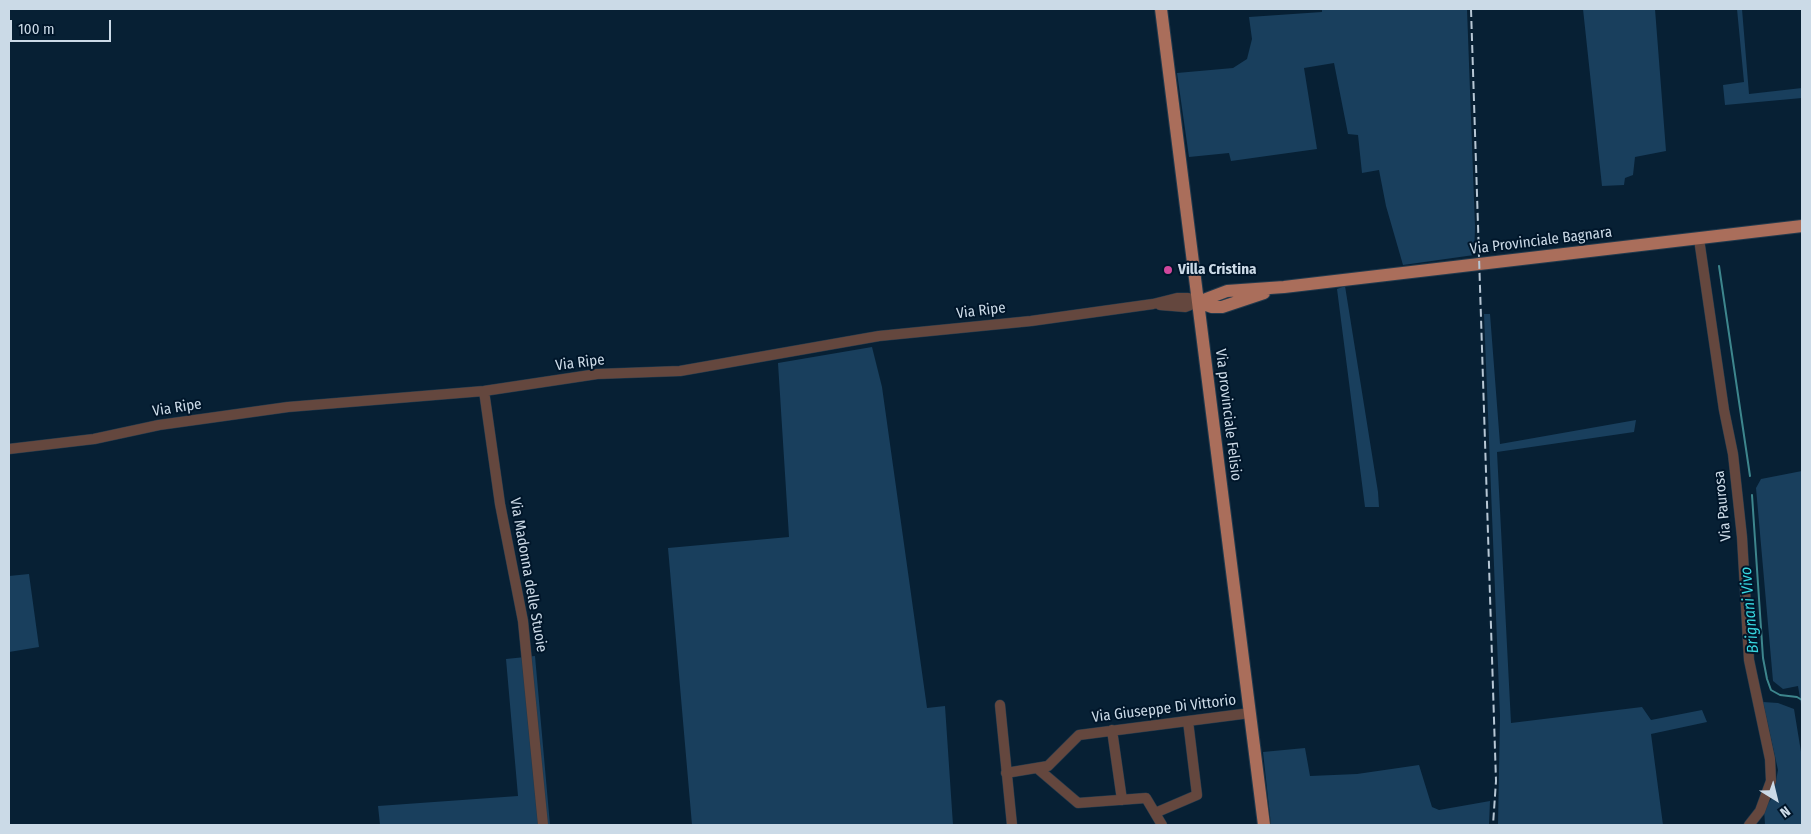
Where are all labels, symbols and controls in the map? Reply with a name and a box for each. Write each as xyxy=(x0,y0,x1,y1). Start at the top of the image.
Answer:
scale bar xyxy=(12,10,114,42)
text: 100 m xyxy=(18,20,55,38)
street label: Via Provinciale Bagnara xyxy=(1469,223,1613,259)
place label: Villa Cristina xyxy=(1178,261,1257,279)
marker: Villa Cristina xyxy=(1162,264,1174,276)
street label: Via Ripe xyxy=(955,299,1007,323)
street label: Via provinciale Felisio xyxy=(1211,348,1245,482)
street label: Via Ripe xyxy=(554,351,606,375)
street label: Via Ripe xyxy=(151,395,203,421)
street label: Via Paurosa xyxy=(1710,470,1736,542)
street label: Via Madonna delle Stuoie xyxy=(506,496,550,654)
water label: Brignani Vivo xyxy=(1737,566,1763,654)
street label: Via Giuseppe Di Vittorio xyxy=(1091,691,1237,727)
north arrow xyxy=(1751,774,1801,824)
text: N xyxy=(1777,802,1794,821)

